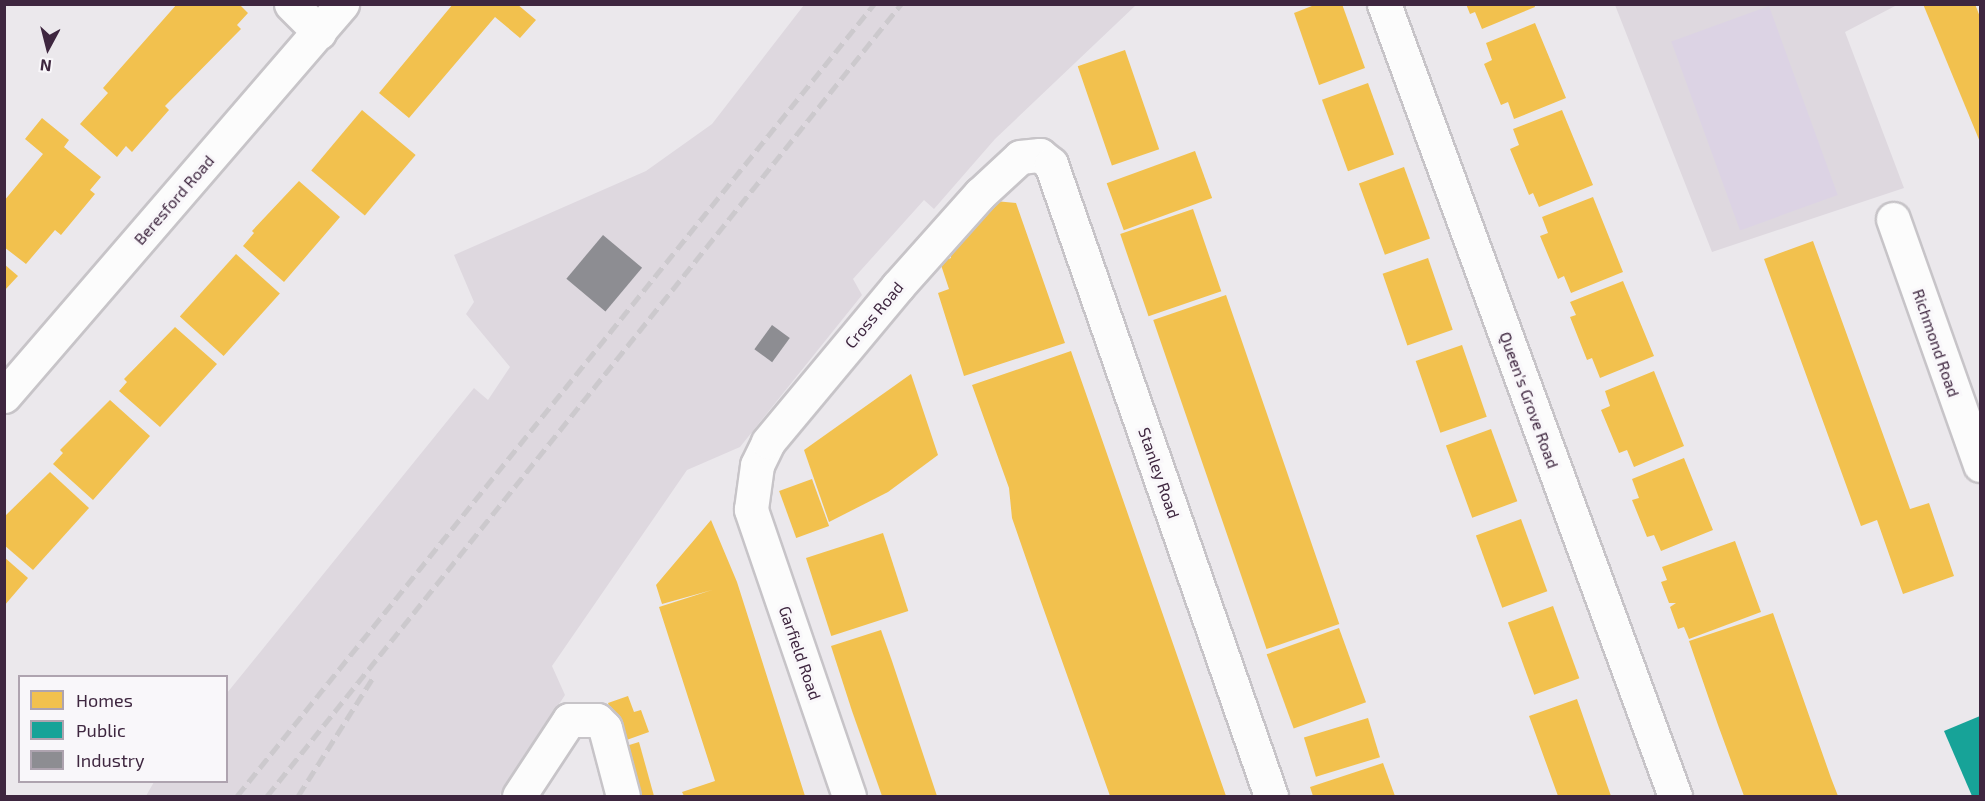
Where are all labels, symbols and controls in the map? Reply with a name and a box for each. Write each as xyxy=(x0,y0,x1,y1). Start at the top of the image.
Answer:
north arrow xyxy=(18,18,78,78)
text: N xyxy=(39,56,53,76)
street label: Beresford Road xyxy=(130,151,218,249)
street label: Cross Road xyxy=(841,278,907,352)
street label: Richmond Road xyxy=(1909,286,1963,400)
street label: Queen's Grove Road xyxy=(1495,329,1563,471)
street label: Stanley Road xyxy=(1134,425,1184,521)
street label: Garfield Road xyxy=(775,604,825,702)
legend xyxy=(18,675,228,783)
text: Homes xyxy=(76,689,133,711)
text: Public xyxy=(76,719,126,741)
text: Industry xyxy=(76,749,145,771)

